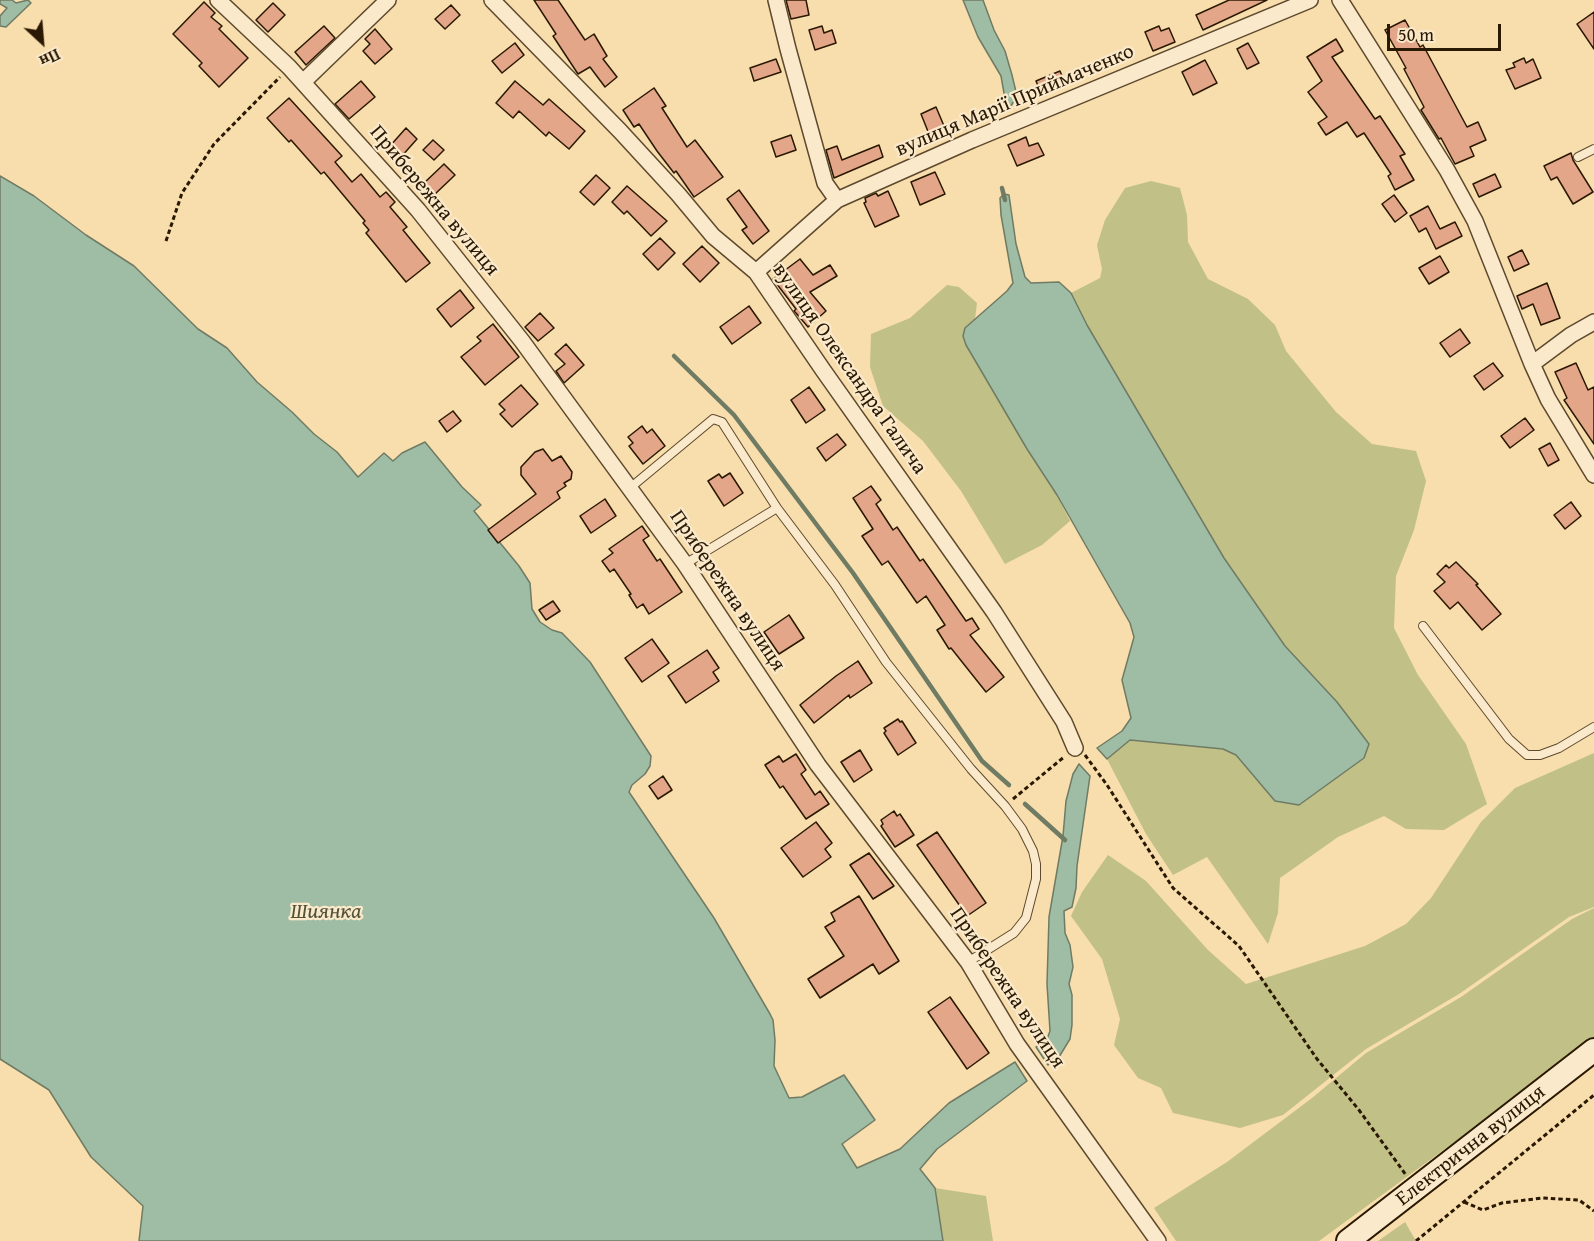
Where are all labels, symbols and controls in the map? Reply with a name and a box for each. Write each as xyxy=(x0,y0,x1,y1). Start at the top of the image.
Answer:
north arrow xyxy=(12,12,72,72)
scale bar xyxy=(1390,12,1504,50)
text: 50 m xyxy=(1398,21,1434,48)
street label: вулиця Марії Приймаченко xyxy=(892,39,1138,163)
text: Пн xyxy=(35,43,64,73)
street label: Прибережна вулиця xyxy=(364,121,504,281)
street label: вулиця Олександра Галича xyxy=(767,259,931,479)
street label: Прибережна вулиця xyxy=(664,506,790,676)
water label: Шиянка xyxy=(291,899,361,925)
street label: Прибережна вулиця xyxy=(944,903,1070,1073)
street label: Електрична вулиця xyxy=(1391,1080,1551,1212)

